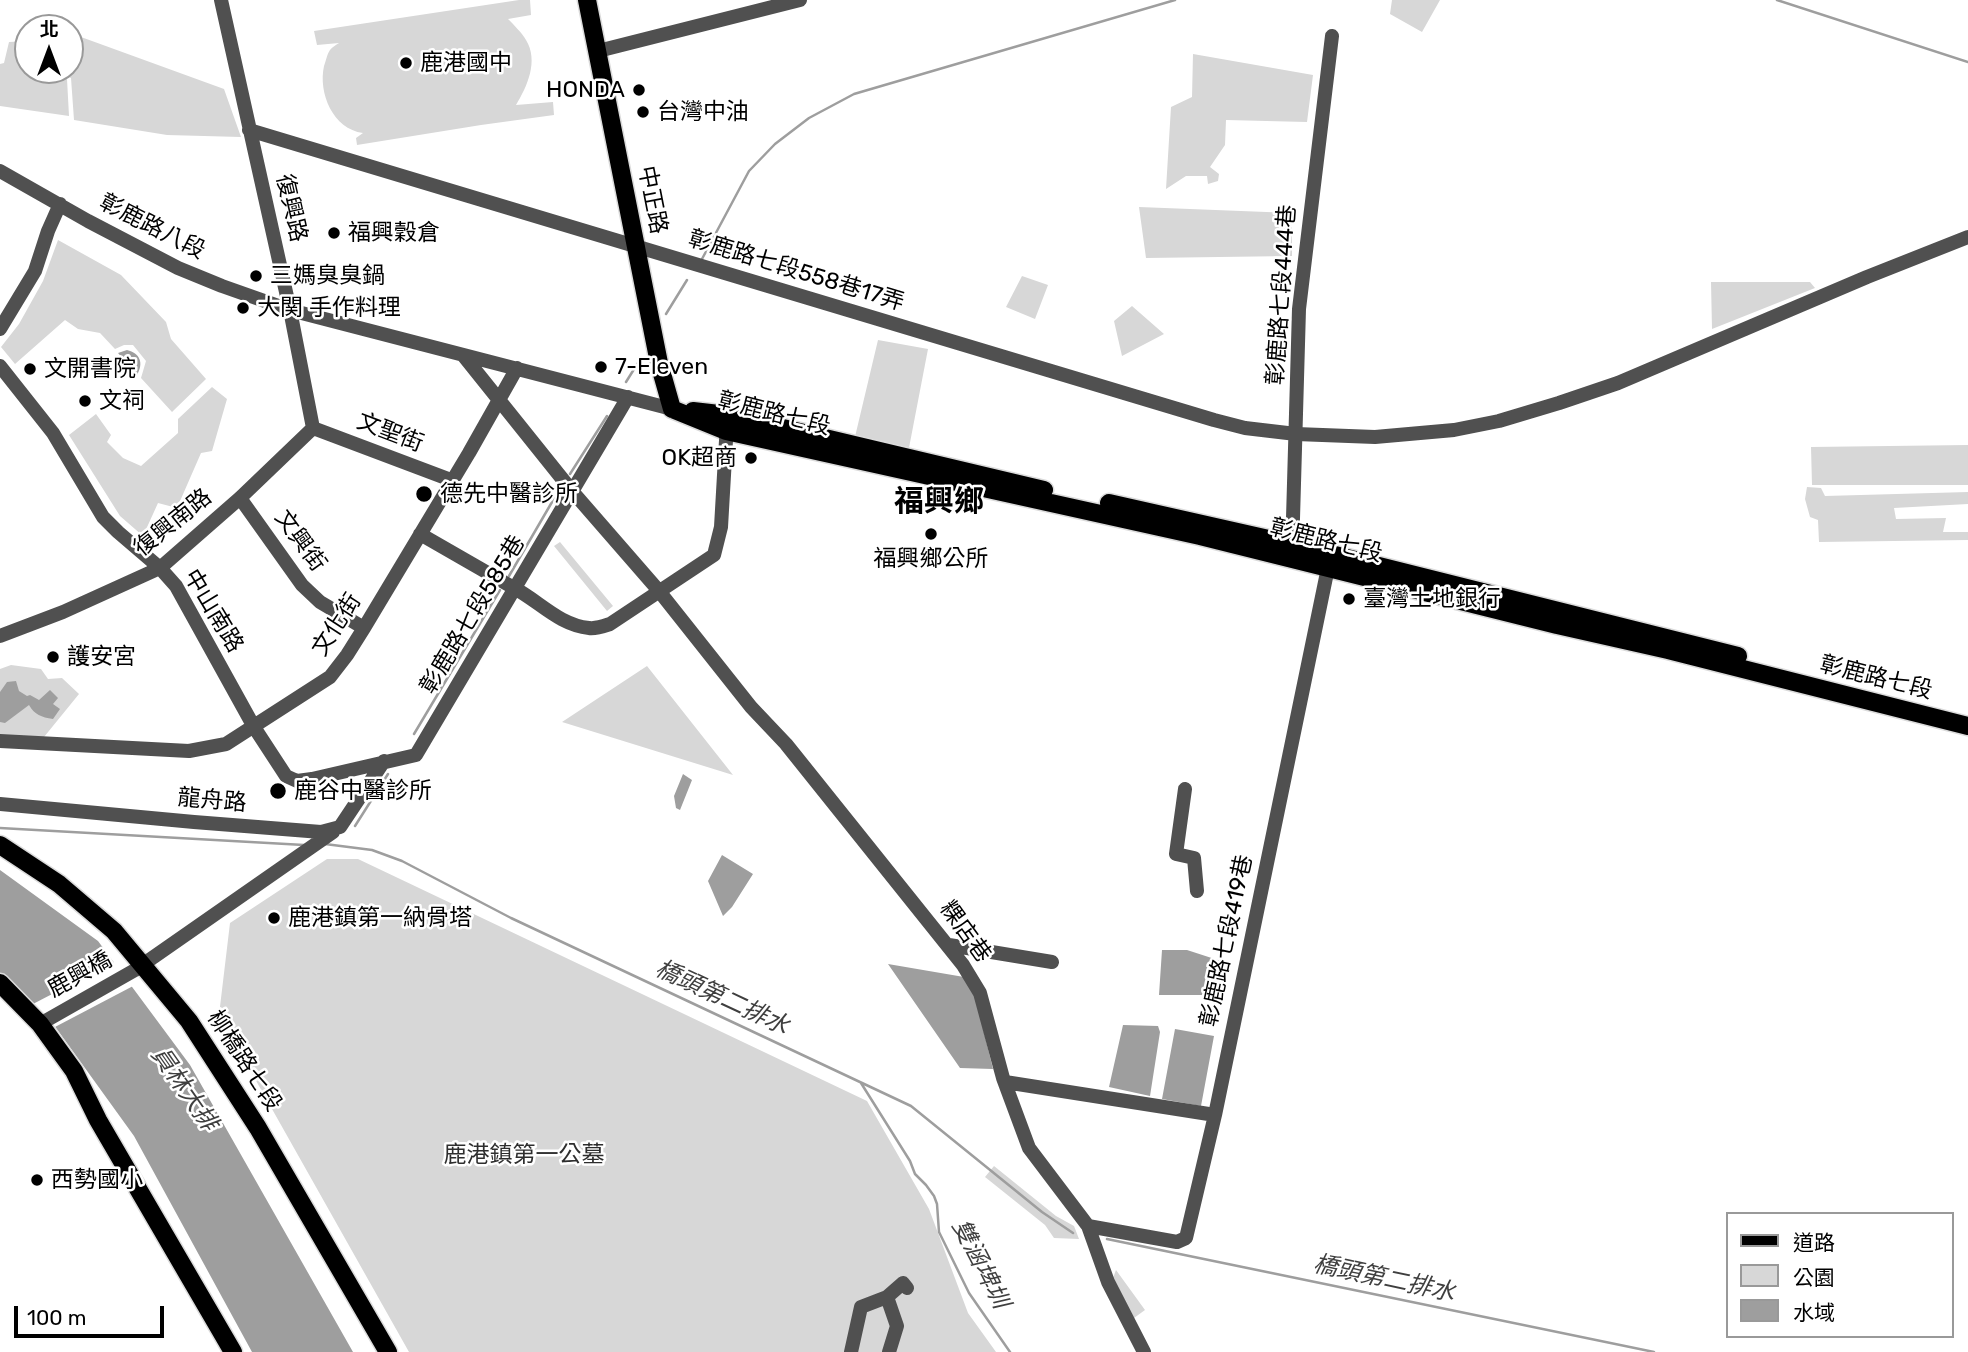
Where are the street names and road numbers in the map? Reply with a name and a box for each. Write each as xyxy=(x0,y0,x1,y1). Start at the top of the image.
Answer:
street label: 中正路 xyxy=(632,164,672,236)
street label: 復興路 xyxy=(270,171,312,245)
street label: 彰鹿路八段 xyxy=(95,189,209,265)
street label: 彰鹿路七段444巷 xyxy=(1262,204,1302,386)
street label: 彰鹿路七段558巷17弄 xyxy=(685,225,907,317)
street label: 彰鹿路七段 xyxy=(715,387,833,441)
street label: 文聖街 xyxy=(353,408,427,458)
street label: 復興南路 xyxy=(129,483,217,563)
street label: 文興街 xyxy=(269,505,331,577)
street label: 彰鹿路七段 xyxy=(1267,514,1385,568)
street label: 彰鹿路七段585巷 xyxy=(415,531,531,699)
street label: 中山南路 xyxy=(177,564,249,658)
street label: 文化街 xyxy=(307,589,367,661)
street label: 彰鹿路七段 xyxy=(1817,651,1935,705)
street label: 龍舟路 xyxy=(176,784,248,818)
street label: 彰鹿路七段419巷 xyxy=(1195,852,1259,1030)
street label: 粿店巷 xyxy=(934,896,996,968)
street label: 鹿興橋 xyxy=(43,946,117,1004)
street label: 柳橋路七段 xyxy=(201,1005,287,1117)

